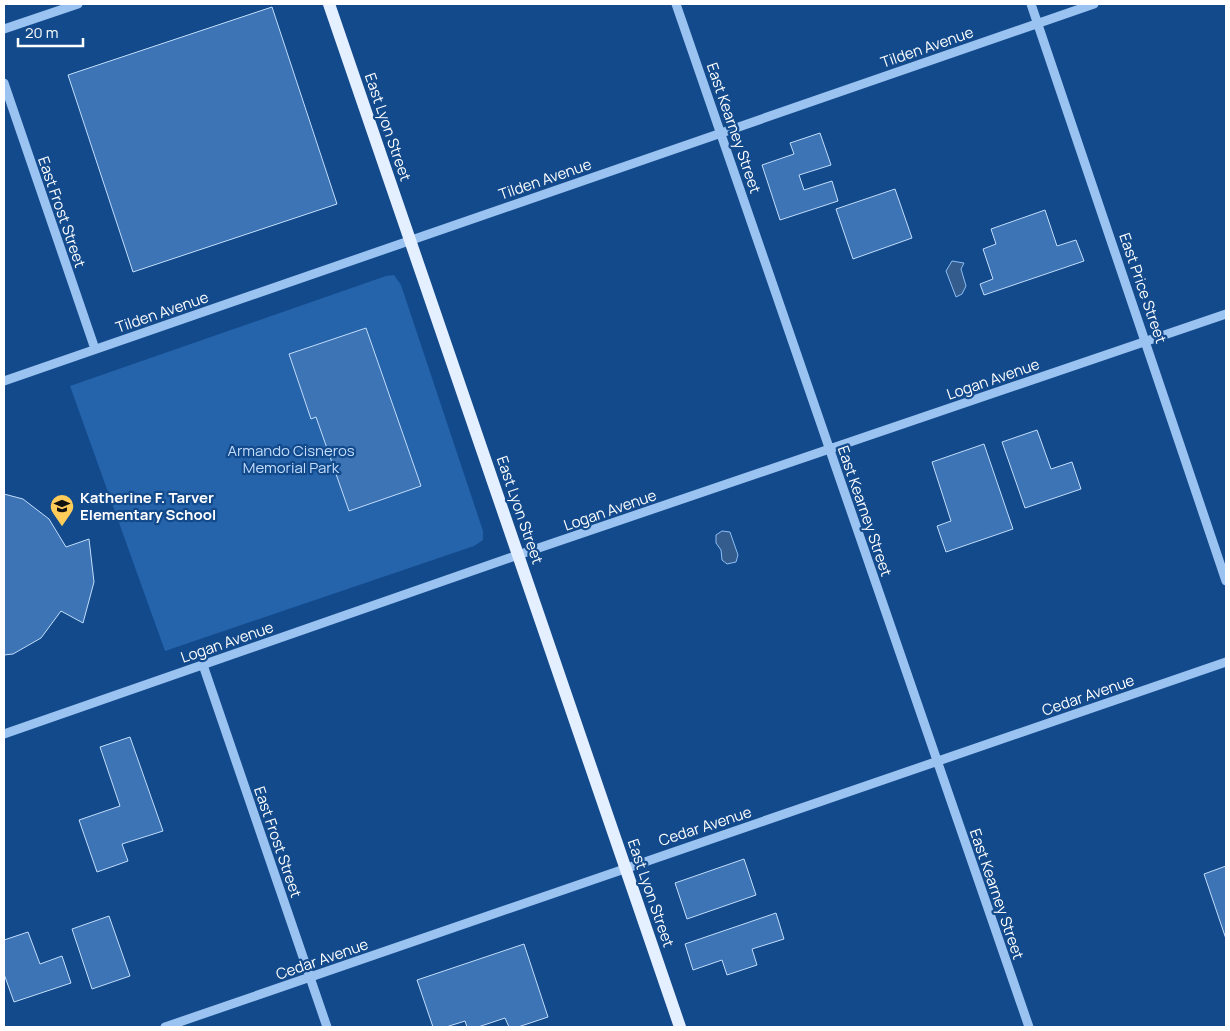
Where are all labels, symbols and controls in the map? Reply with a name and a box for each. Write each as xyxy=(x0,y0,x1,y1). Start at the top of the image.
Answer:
scale bar xyxy=(18,15,82,47)
street label: Tilden Avenue xyxy=(878,21,976,73)
text: 20 m xyxy=(25,22,58,43)
street label: East Kearney Street xyxy=(702,60,766,196)
street label: East Lyon Street xyxy=(360,70,416,184)
street label: Tilden Avenue xyxy=(496,153,594,205)
street label: East Frost Street xyxy=(33,154,91,270)
street label: East Price Street xyxy=(1114,230,1172,346)
street label: Tilden Avenue xyxy=(113,286,211,338)
street label: Logan Avenue xyxy=(944,353,1042,405)
park label: Armando Cisneros Memorial Park xyxy=(227,440,355,478)
street label: East Kearney Street xyxy=(833,443,897,579)
street label: East Lyon Street xyxy=(492,453,548,567)
street label: Logan Avenue xyxy=(561,484,659,536)
place label: Katherine F. Tarver Elementary School xyxy=(80,487,216,525)
school or university icon: Katherine F. Tarver Elementary School xyxy=(49,493,75,527)
street label: Logan Avenue xyxy=(178,616,276,668)
street label: Cedar Avenue xyxy=(1039,669,1137,721)
street label: East Frost Street xyxy=(249,784,307,900)
street label: Cedar Avenue xyxy=(656,801,754,851)
street label: East Kearney Street xyxy=(965,826,1029,962)
street label: East Lyon Street xyxy=(623,836,679,950)
street label: Cedar Avenue xyxy=(273,933,371,985)

